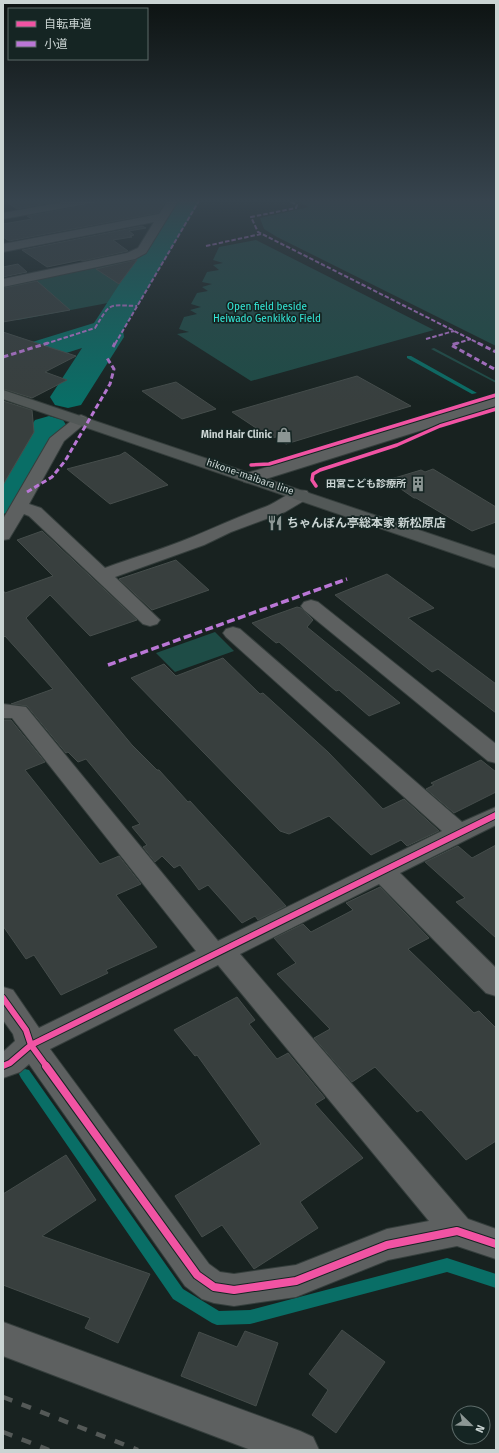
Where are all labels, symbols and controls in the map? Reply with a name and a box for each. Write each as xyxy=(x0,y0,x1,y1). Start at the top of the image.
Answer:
legend xyxy=(8,8,148,60)
text: 自転車道 xyxy=(44,17,92,31)
text: 小道 xyxy=(44,37,68,51)
park label: Open field beside Heiwado Genkikko Field xyxy=(213,301,321,325)
shop icon: Mind Hair Clinic xyxy=(275,426,293,444)
place label: Mind Hair Clinic xyxy=(201,429,272,441)
street label: hikone-maibara line xyxy=(205,456,295,498)
building icon: 田宮こども診療所 xyxy=(409,475,427,493)
place label: 田宮こども診療所 xyxy=(326,478,406,490)
restaurant icon: ちゃんぽん亭総本家 新松原店 xyxy=(266,514,284,532)
place label: ちゃんぽん亭総本家 新松原店 xyxy=(287,516,446,530)
north arrow xyxy=(451,1405,491,1445)
text: N xyxy=(472,1423,487,1435)

